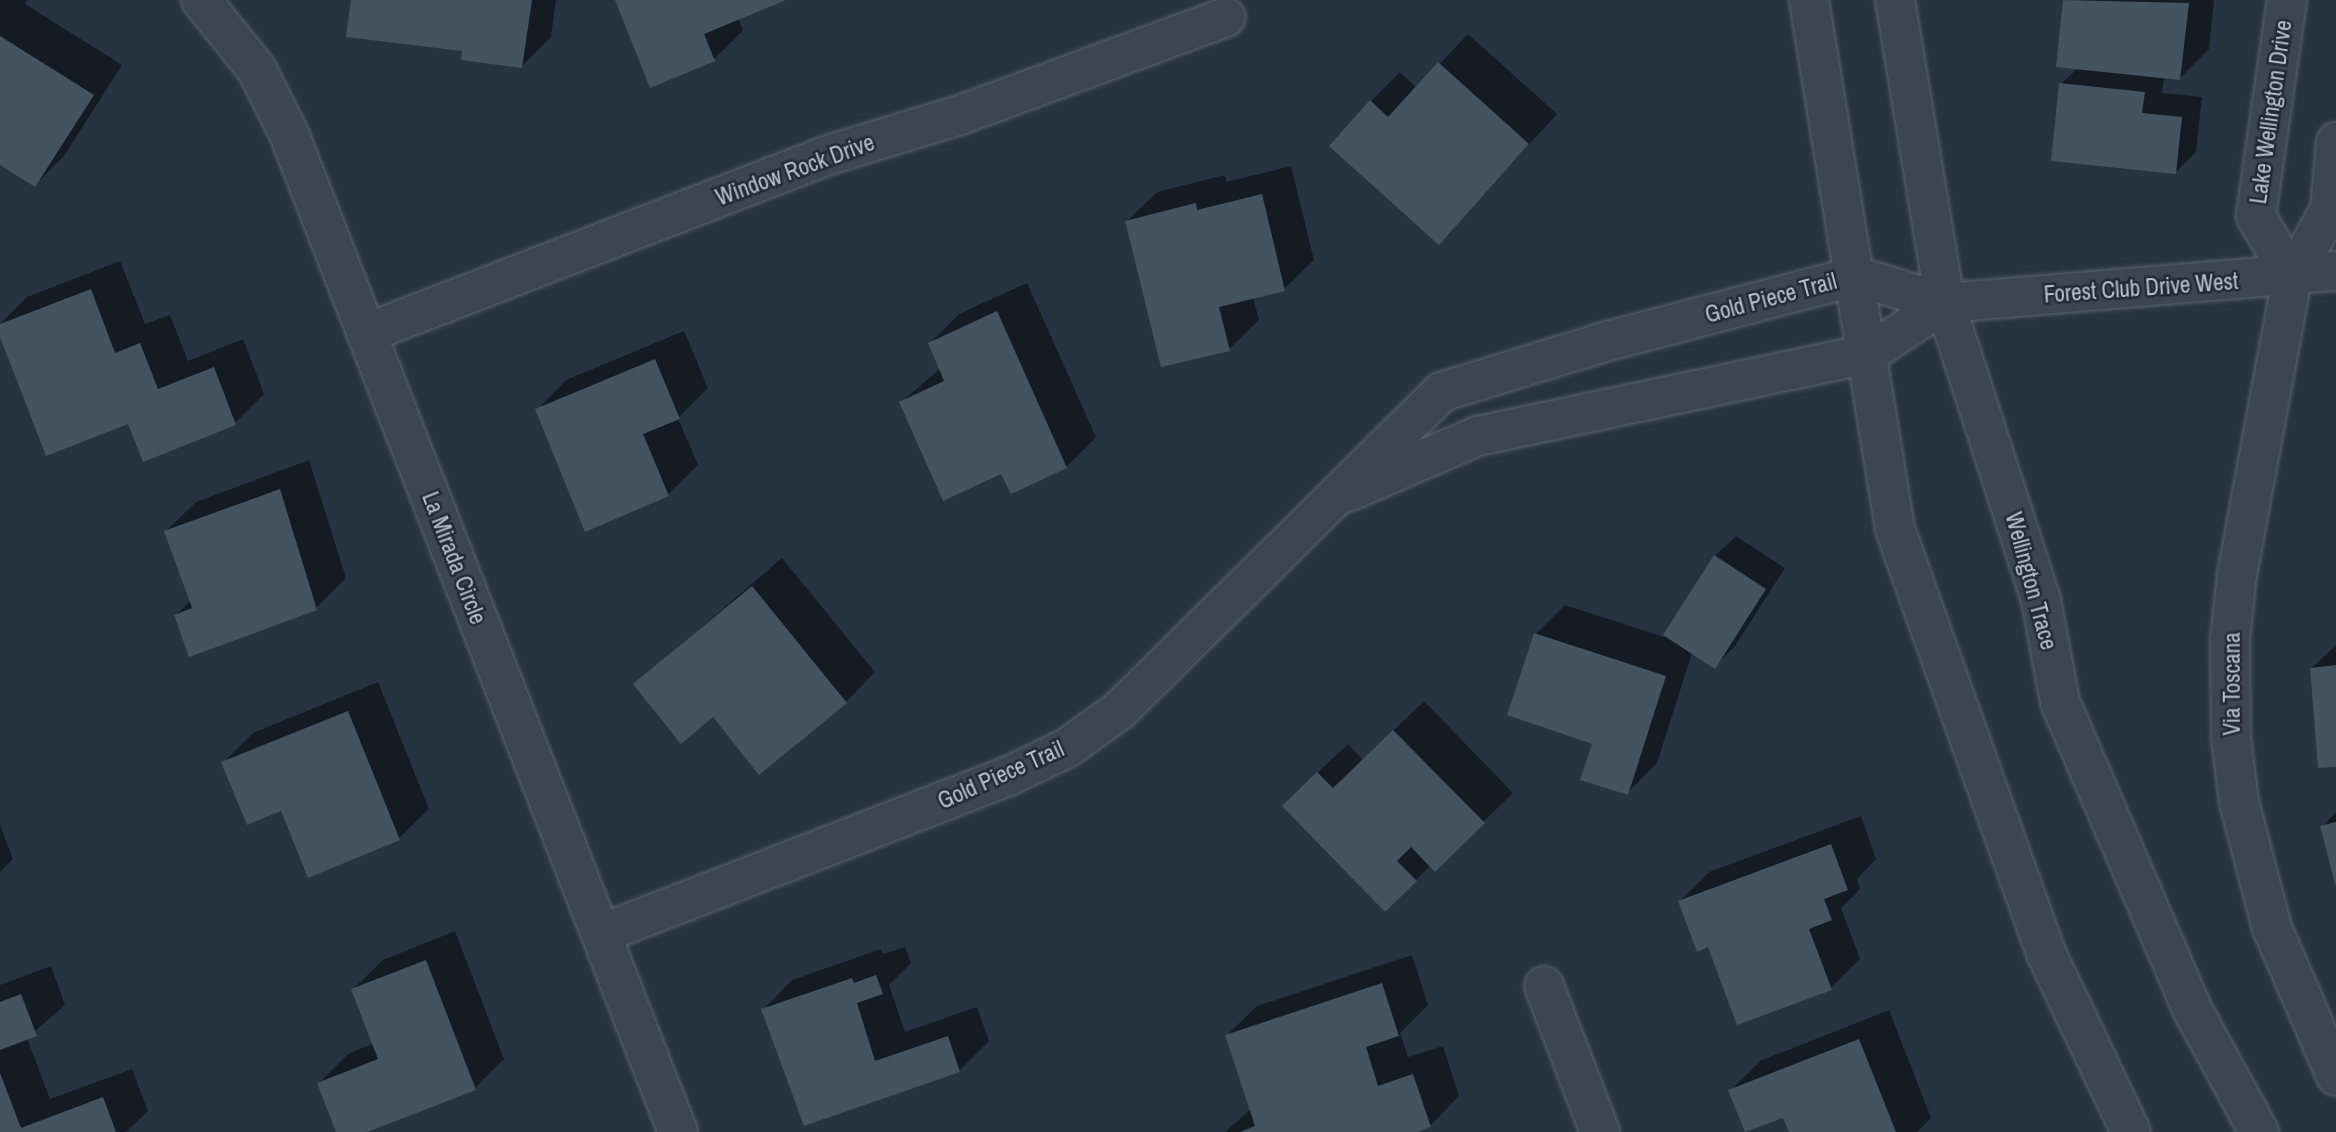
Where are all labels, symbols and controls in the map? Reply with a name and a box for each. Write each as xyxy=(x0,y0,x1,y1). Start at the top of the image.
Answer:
street label: Lake Wellington Drive xyxy=(2244,18,2298,206)
street label: Window Rock Drive xyxy=(712,129,878,211)
street label: Gold Piece Trail xyxy=(1702,267,1840,329)
street label: Forest Club Drive West xyxy=(2043,267,2239,309)
street label: La Mirada Circle xyxy=(416,488,492,628)
street label: Wellington Trace xyxy=(1999,509,2063,653)
street label: Via Toscana xyxy=(2218,632,2246,736)
street label: Gold Piece Trail xyxy=(933,735,1069,815)

